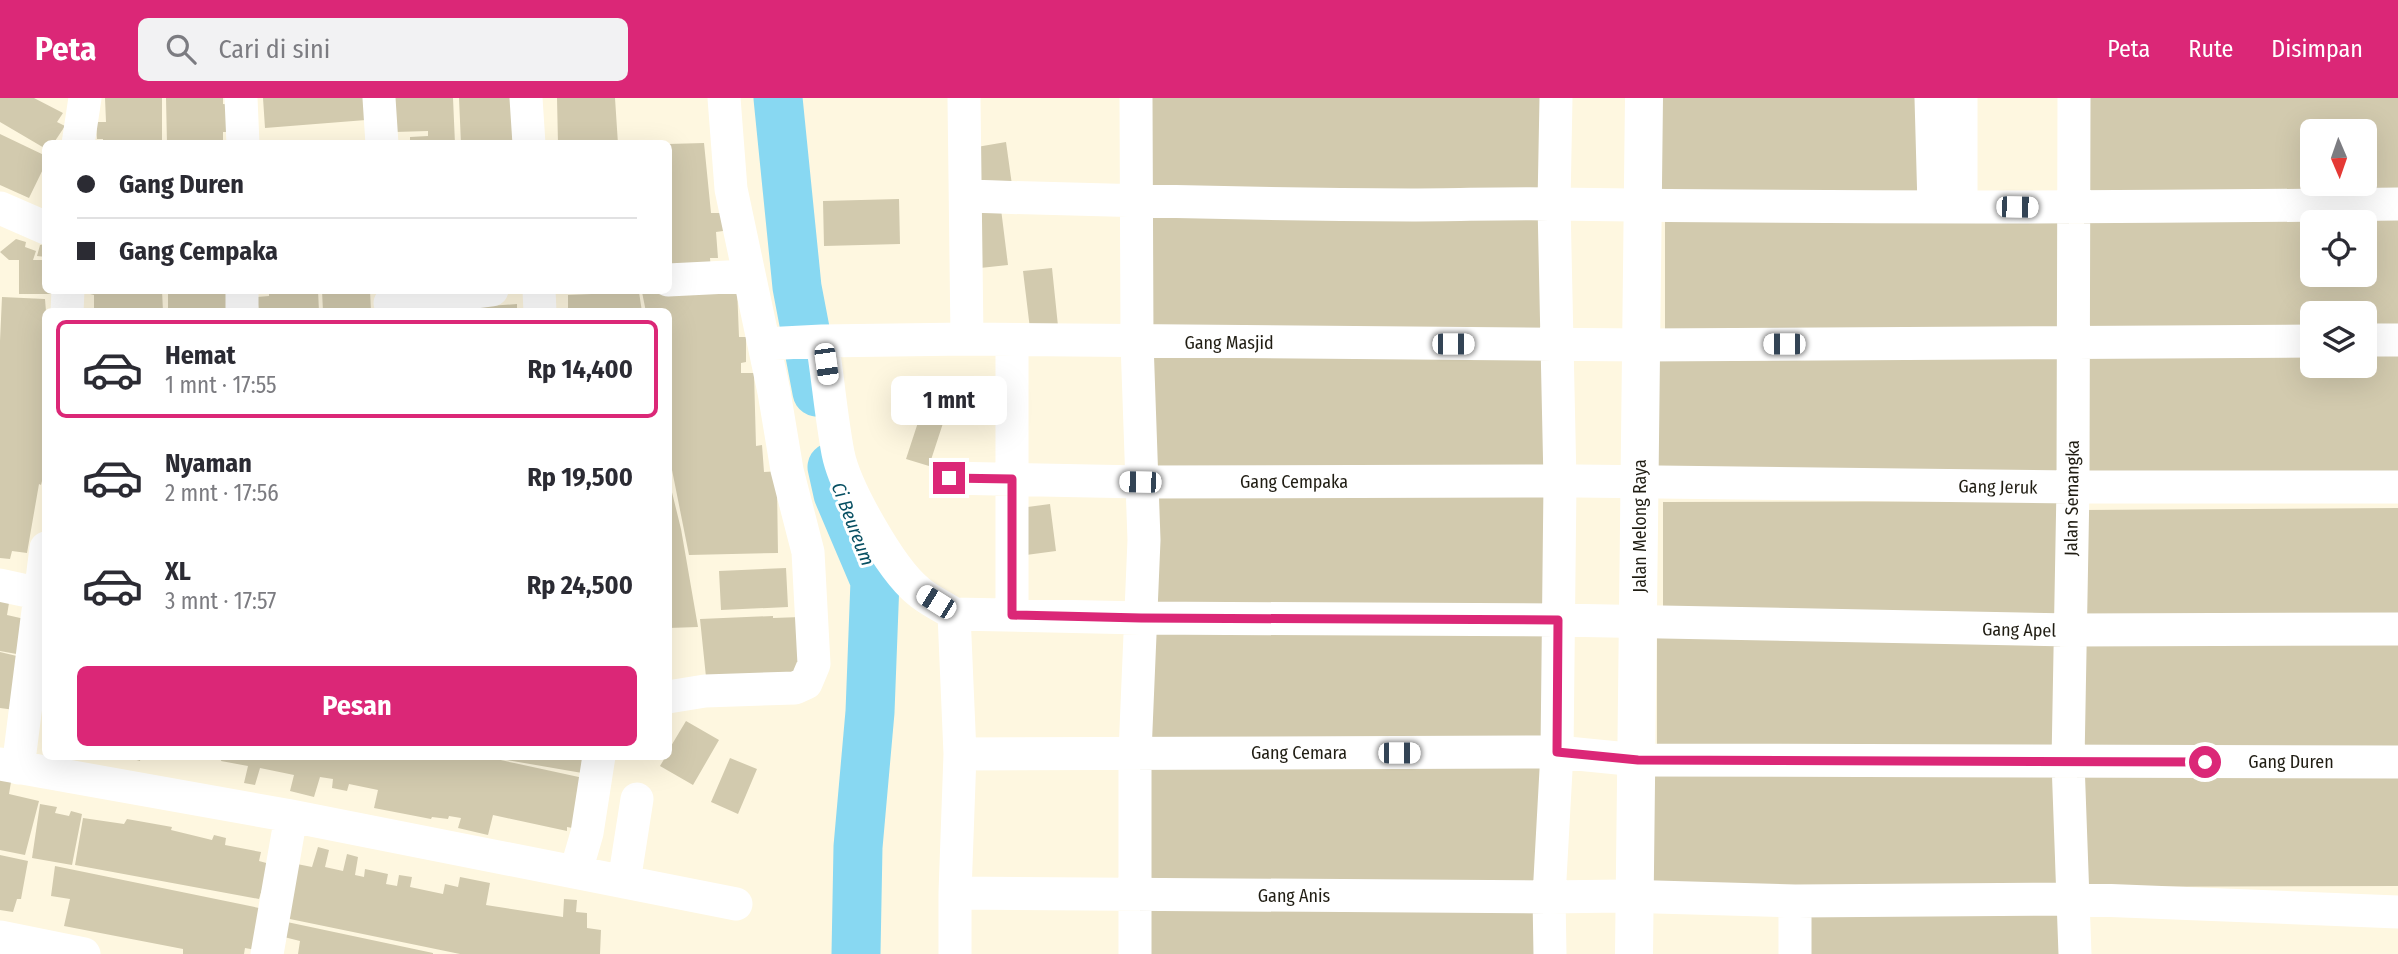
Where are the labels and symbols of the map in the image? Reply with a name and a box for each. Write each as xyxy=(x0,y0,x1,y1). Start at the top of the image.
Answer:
north arrow xyxy=(2300,119,2376,196)
car xyxy=(1996,196,2039,218)
street label: Gang Masjid xyxy=(1184,332,1274,354)
car xyxy=(1433,334,1475,355)
car xyxy=(1764,334,1806,355)
car xyxy=(813,342,840,386)
callout: 1 mnt xyxy=(891,376,1007,426)
street label: Jalan Semangka xyxy=(2060,440,2084,556)
street label: Jalan Melong Raya xyxy=(1629,459,1651,593)
route end xyxy=(933,462,965,494)
car xyxy=(1119,471,1162,493)
street label: Gang Cempaka xyxy=(1240,471,1348,493)
street label: Gang Jeruk xyxy=(1958,475,2038,499)
water label: Ci Beureum xyxy=(827,479,879,569)
car xyxy=(913,582,960,622)
street label: Gang Apel xyxy=(1982,618,2056,642)
street label: Gang Cemara xyxy=(1251,742,1347,764)
car xyxy=(1379,743,1421,764)
route start xyxy=(2189,746,2221,778)
street label: Gang Duren xyxy=(2248,751,2334,773)
street label: Gang Anis xyxy=(1258,885,1331,907)

